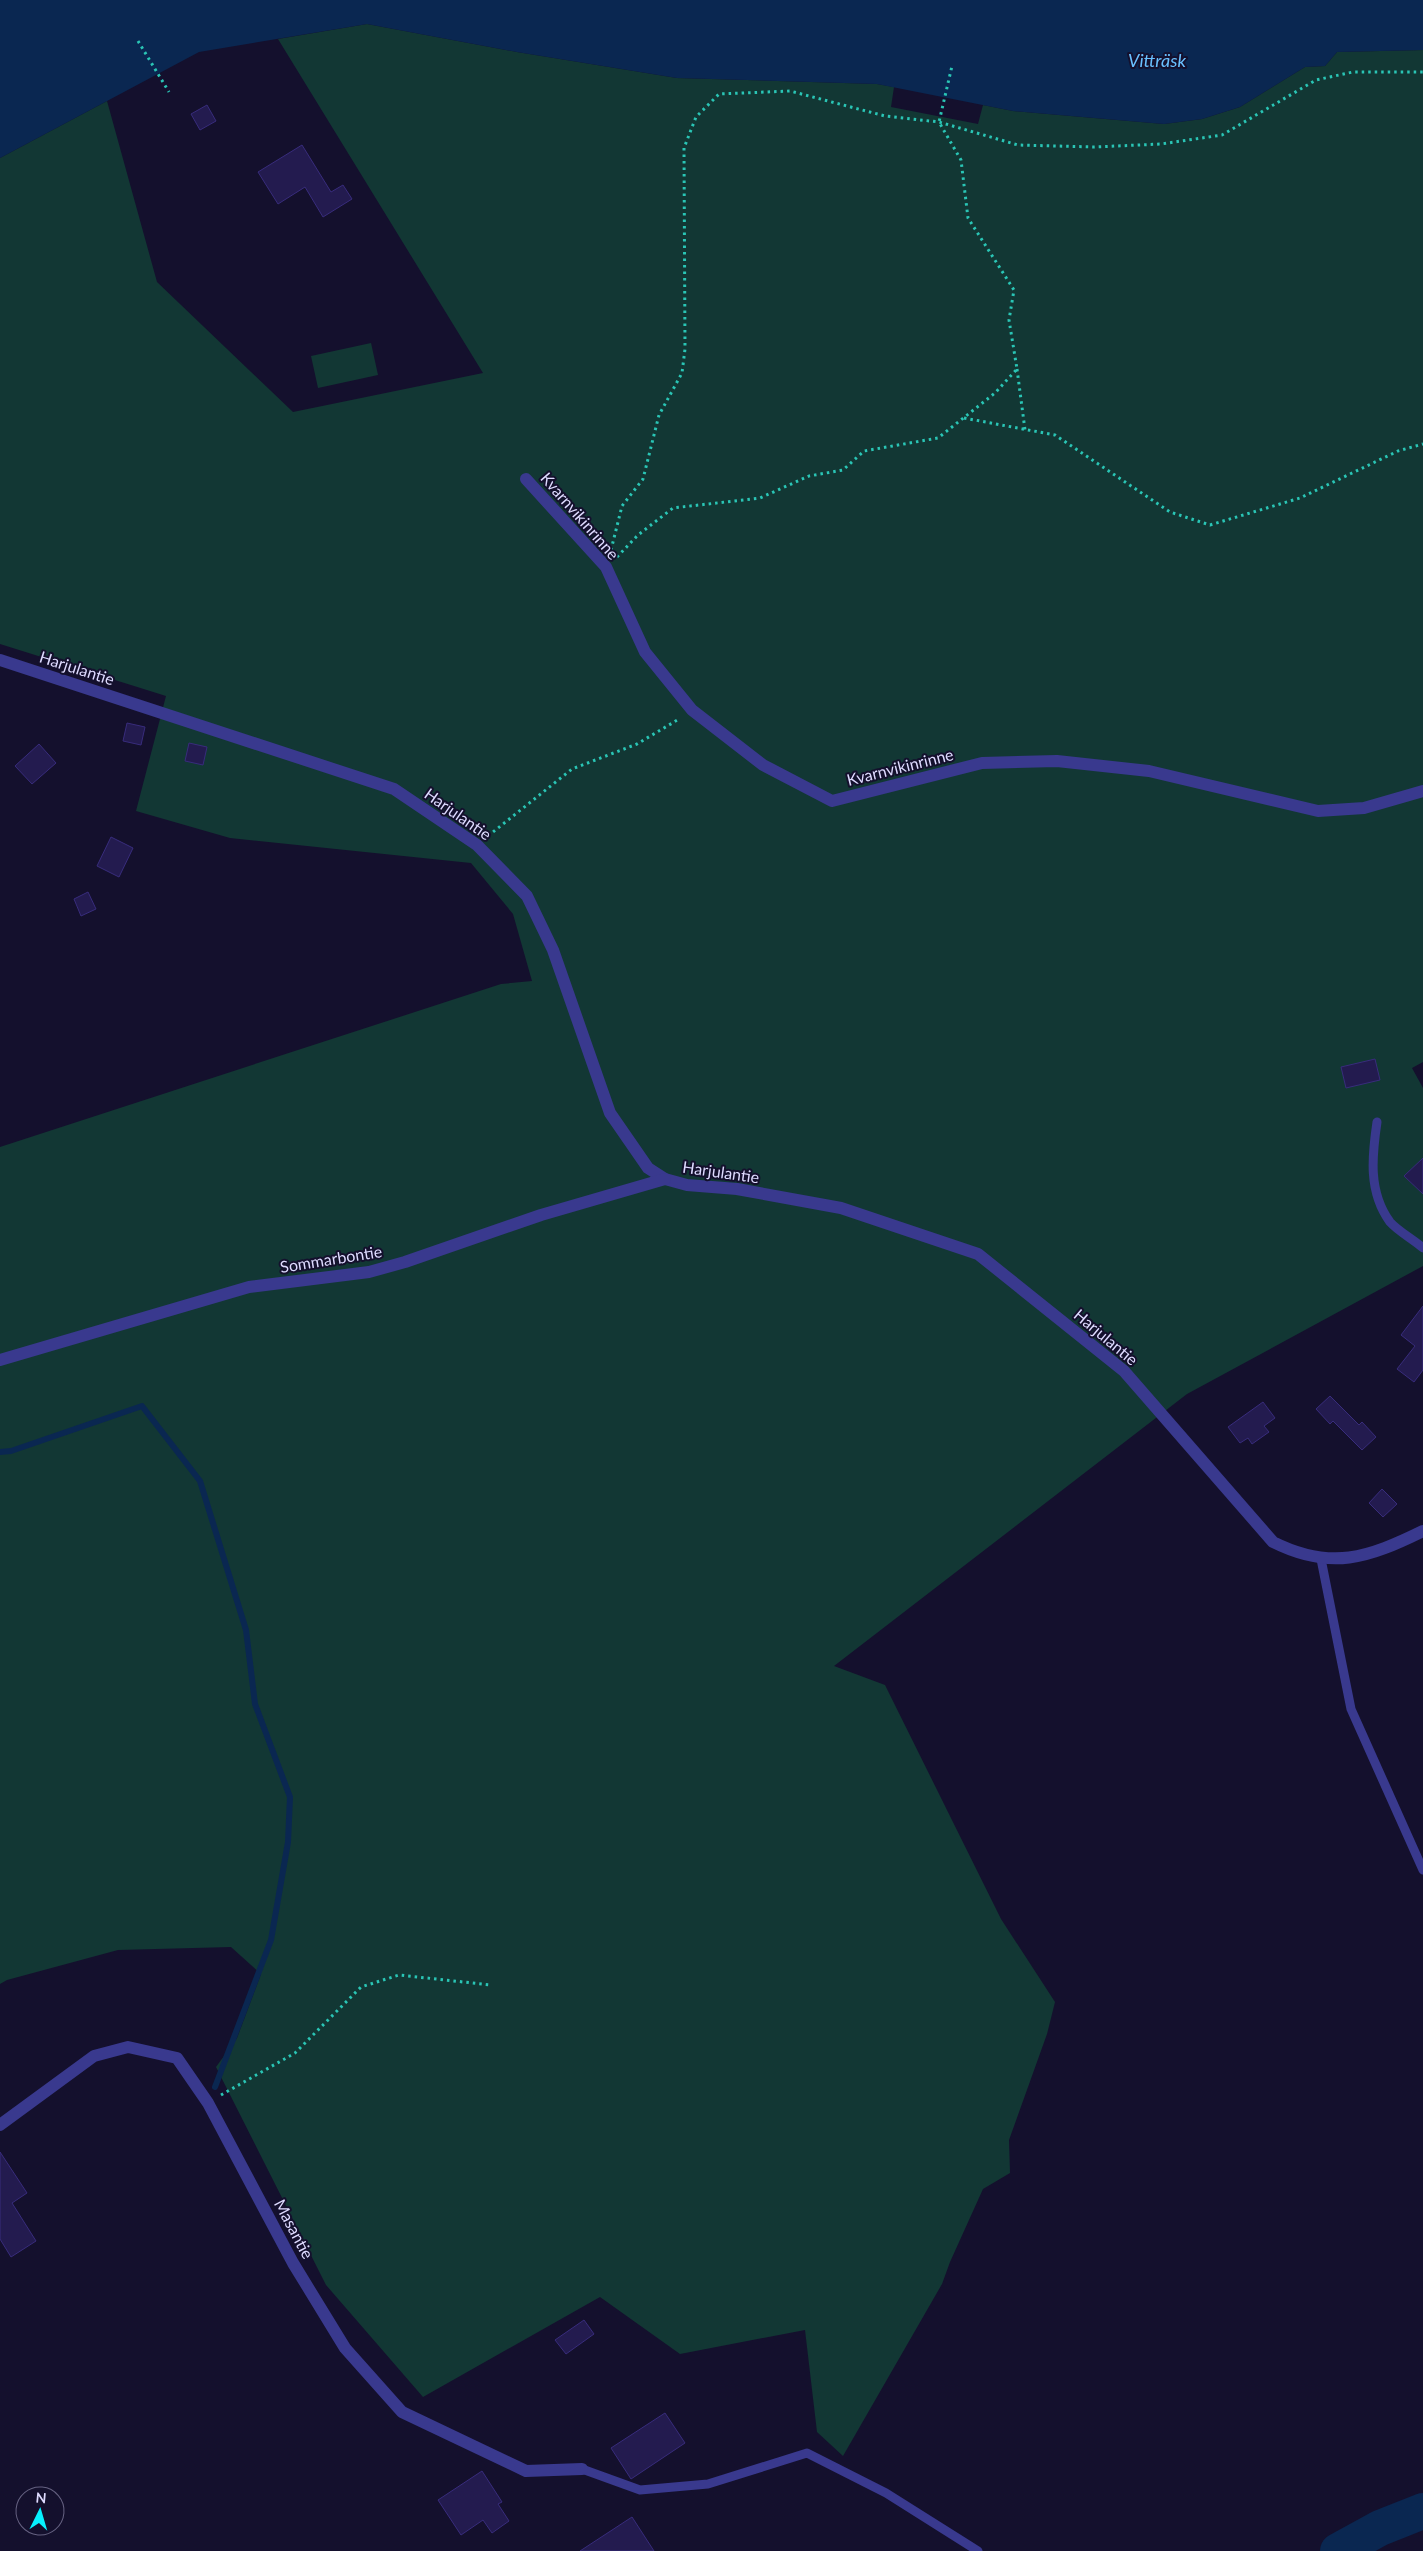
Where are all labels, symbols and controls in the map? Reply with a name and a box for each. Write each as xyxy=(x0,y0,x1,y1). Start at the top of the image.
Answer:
water label: Vitträsk xyxy=(1128,49,1186,71)
street label: Kvarnvikinrinne xyxy=(537,468,623,563)
street label: Harjulantie xyxy=(37,647,117,689)
street label: Kvarnvikinrinne xyxy=(845,744,955,789)
street label: Harjulantie xyxy=(421,784,495,844)
street label: Harjulantie xyxy=(681,1157,761,1186)
street label: Sommarbontie xyxy=(279,1241,383,1276)
street label: Harjulantie xyxy=(1071,1304,1142,1369)
street label: Masantie xyxy=(271,2196,318,2262)
north arrow xyxy=(15,2486,65,2536)
text: N xyxy=(35,2489,47,2506)

